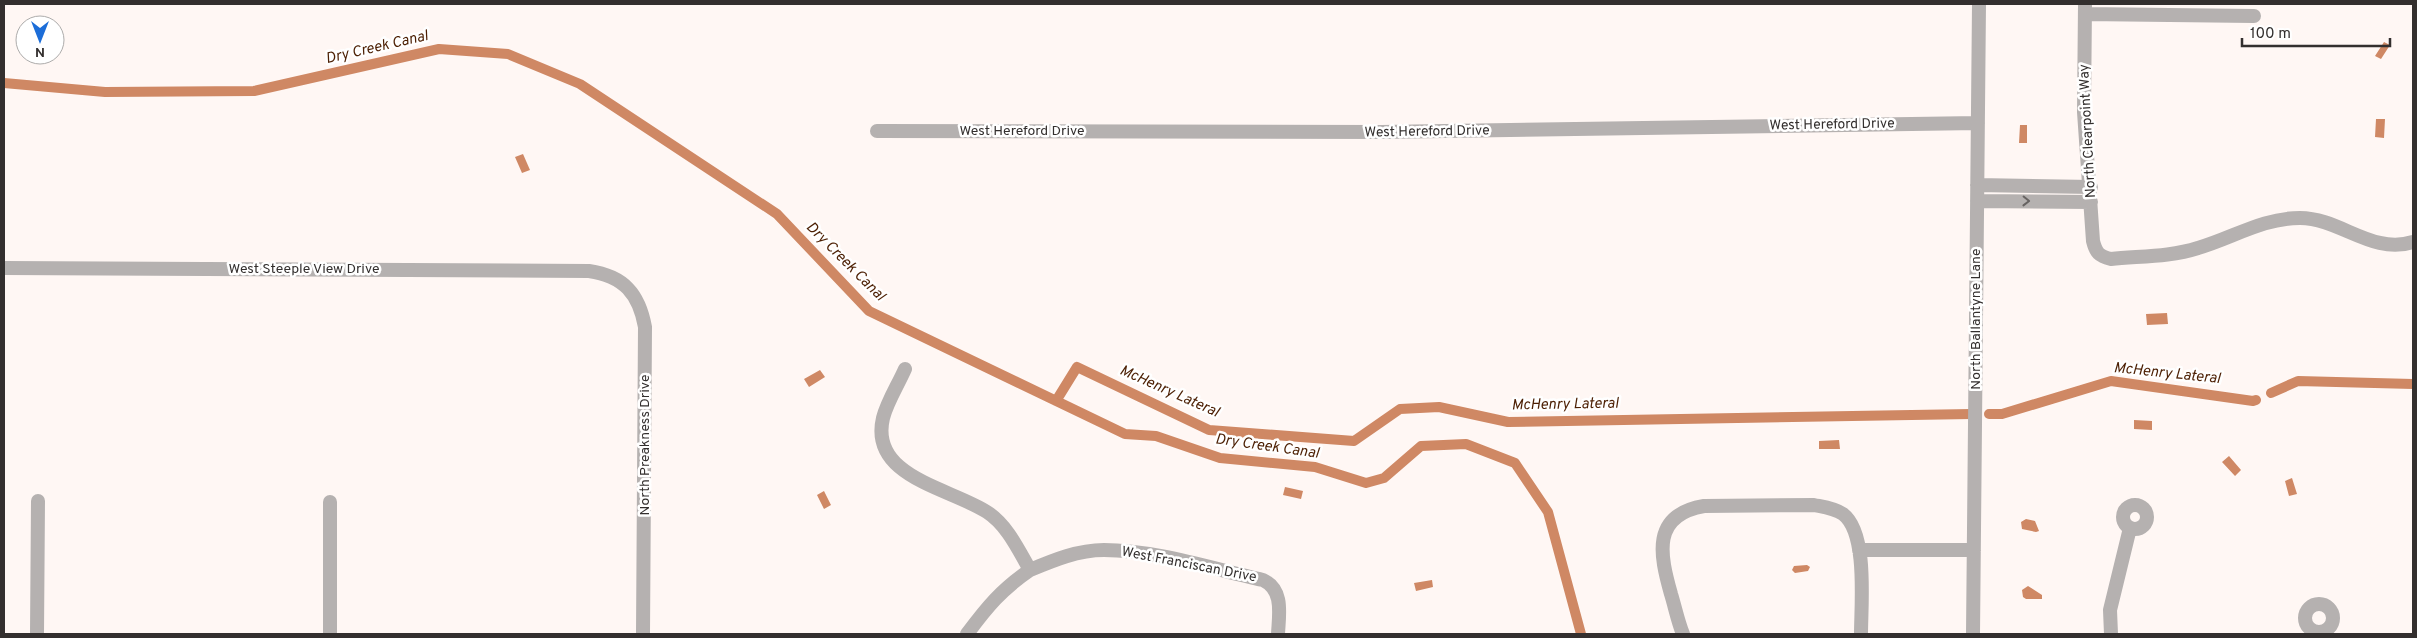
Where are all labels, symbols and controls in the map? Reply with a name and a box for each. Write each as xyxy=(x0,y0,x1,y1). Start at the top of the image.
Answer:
north arrow xyxy=(15,15,65,65)
scale bar xyxy=(2242,15,2390,47)
text: 100 m xyxy=(2250,25,2291,44)
water label: Dry Creek Canal xyxy=(324,27,431,69)
text: N xyxy=(35,43,45,60)
street label: North Clearpoint Way xyxy=(2076,64,2100,198)
street label: West Hereford Drive xyxy=(1769,115,1895,135)
street label: West Hereford Drive xyxy=(1364,122,1490,142)
street label: West Hereford Drive xyxy=(959,123,1085,140)
one-way arrow xyxy=(2022,196,2030,206)
water label: Dry Creek Canal xyxy=(801,218,890,307)
street label: North Ballantyne Lane xyxy=(1968,248,1985,390)
street label: West Steeple View Drive xyxy=(228,261,380,278)
water label: McHenry Lateral xyxy=(2113,359,2222,389)
water label: McHenry Lateral xyxy=(1116,362,1223,423)
street label: North Preakness Drive xyxy=(637,375,654,515)
water label: McHenry Lateral xyxy=(1511,395,1620,415)
water label: Dry Creek Canal xyxy=(1214,430,1321,464)
street label: West Franciscan Drive xyxy=(1120,544,1258,586)

